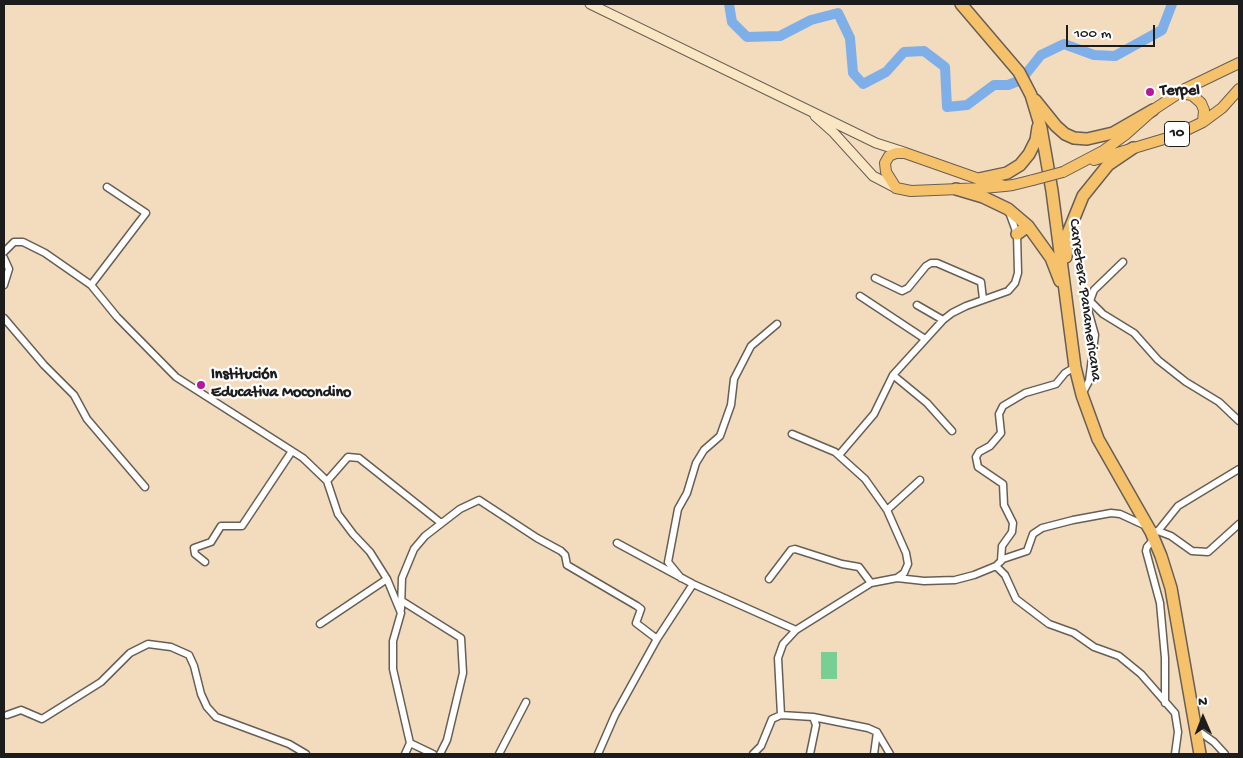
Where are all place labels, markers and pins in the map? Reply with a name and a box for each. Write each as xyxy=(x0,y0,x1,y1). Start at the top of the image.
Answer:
place label: Terpel xyxy=(1160,82,1200,102)
marker: Terpel xyxy=(1144,86,1156,98)
place label: Institución Educativa Mocondino xyxy=(211,366,351,404)
marker: Institución Educativa Mocondino xyxy=(195,379,207,391)

